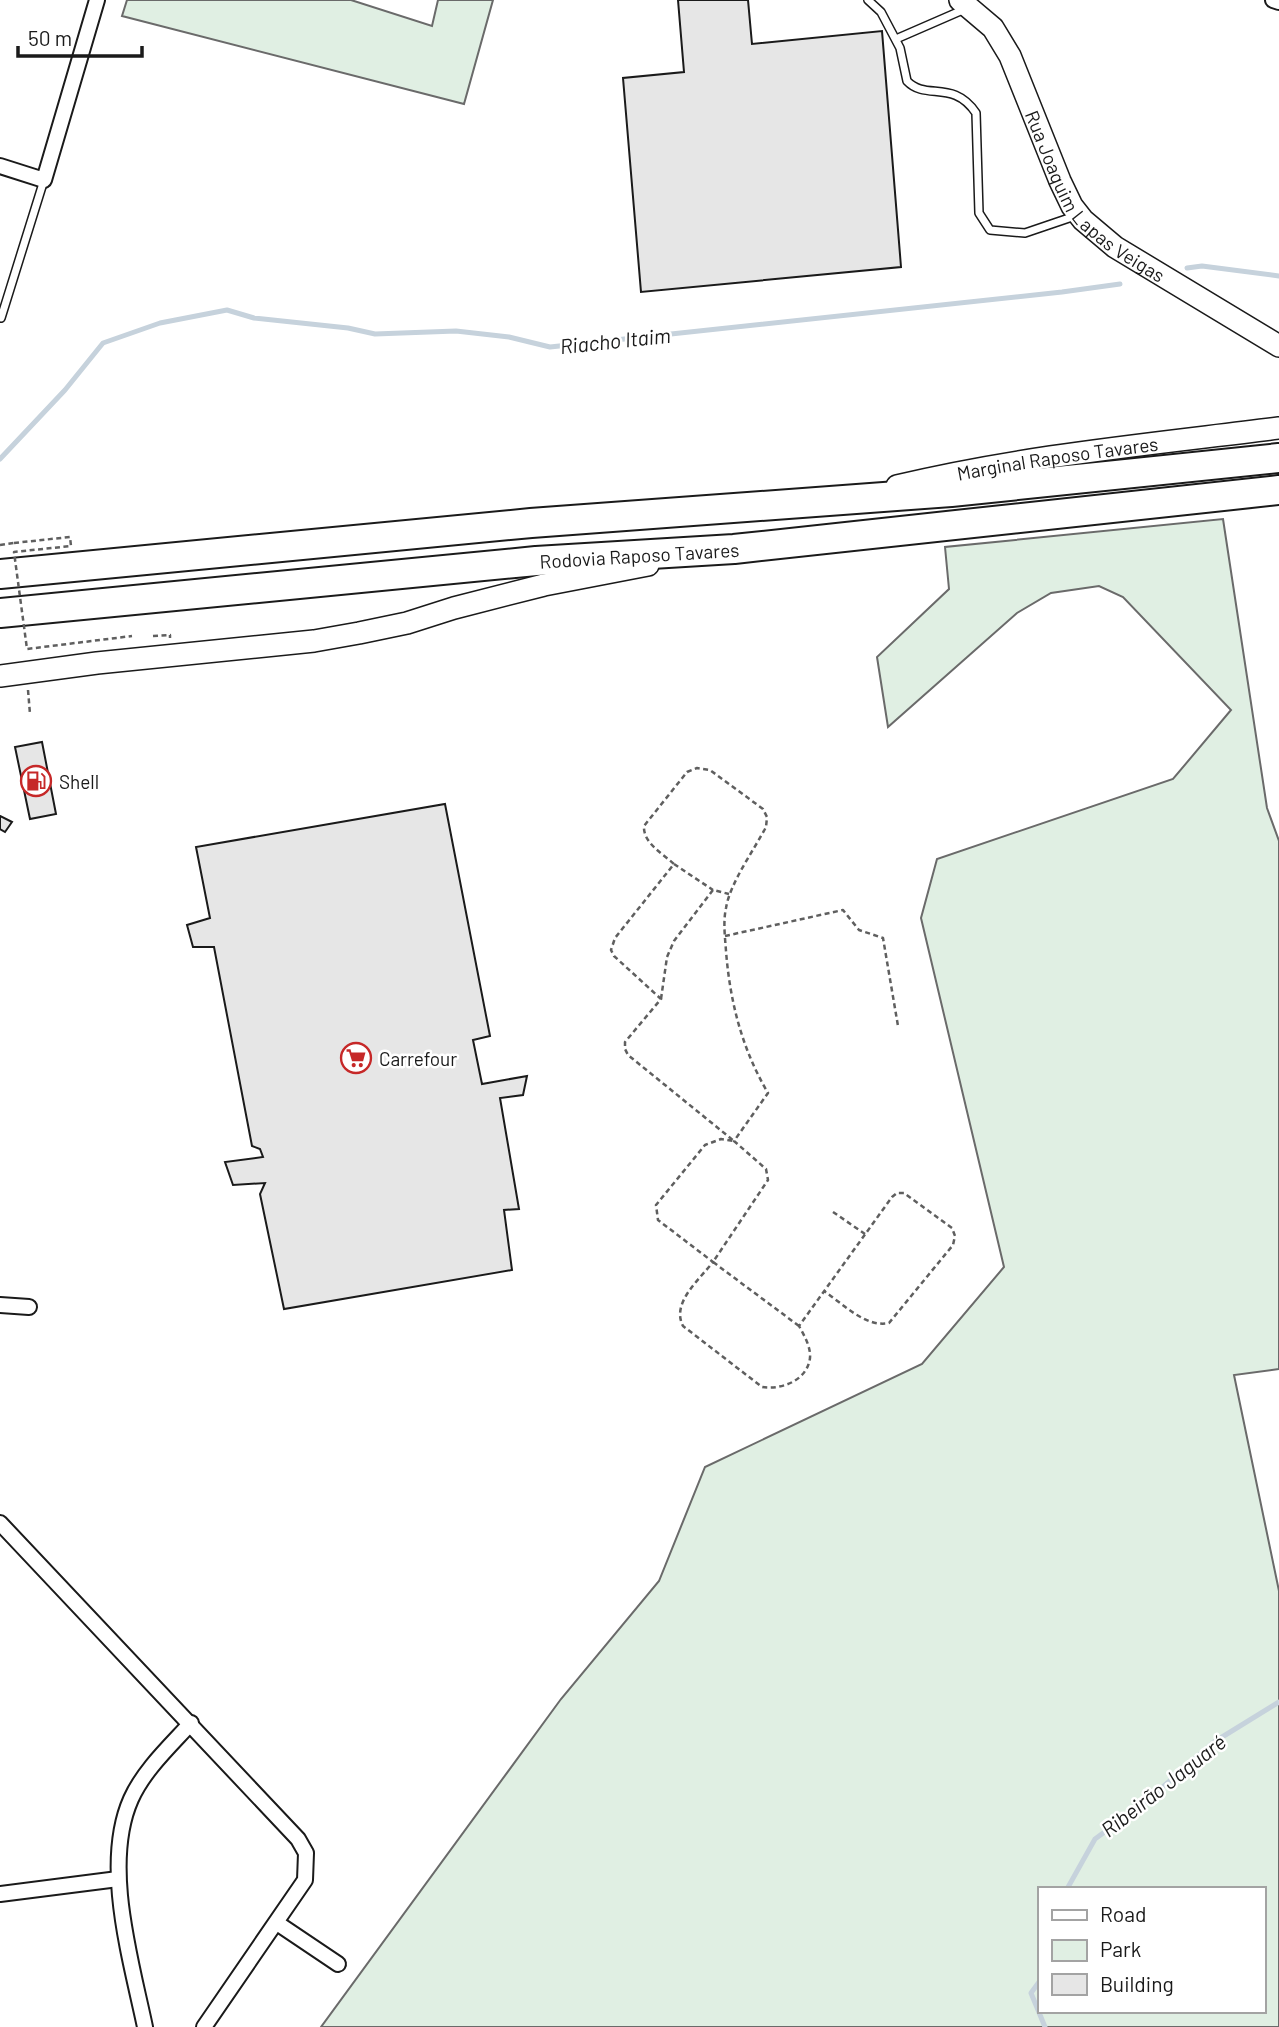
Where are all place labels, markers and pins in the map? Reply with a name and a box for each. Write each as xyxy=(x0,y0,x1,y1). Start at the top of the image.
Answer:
fuel station icon: Shell xyxy=(19,764,53,798)
place label: Shell xyxy=(59,770,99,793)
supermarket icon: Carrefour xyxy=(339,1041,373,1075)
place label: Carrefour xyxy=(379,1047,457,1070)

